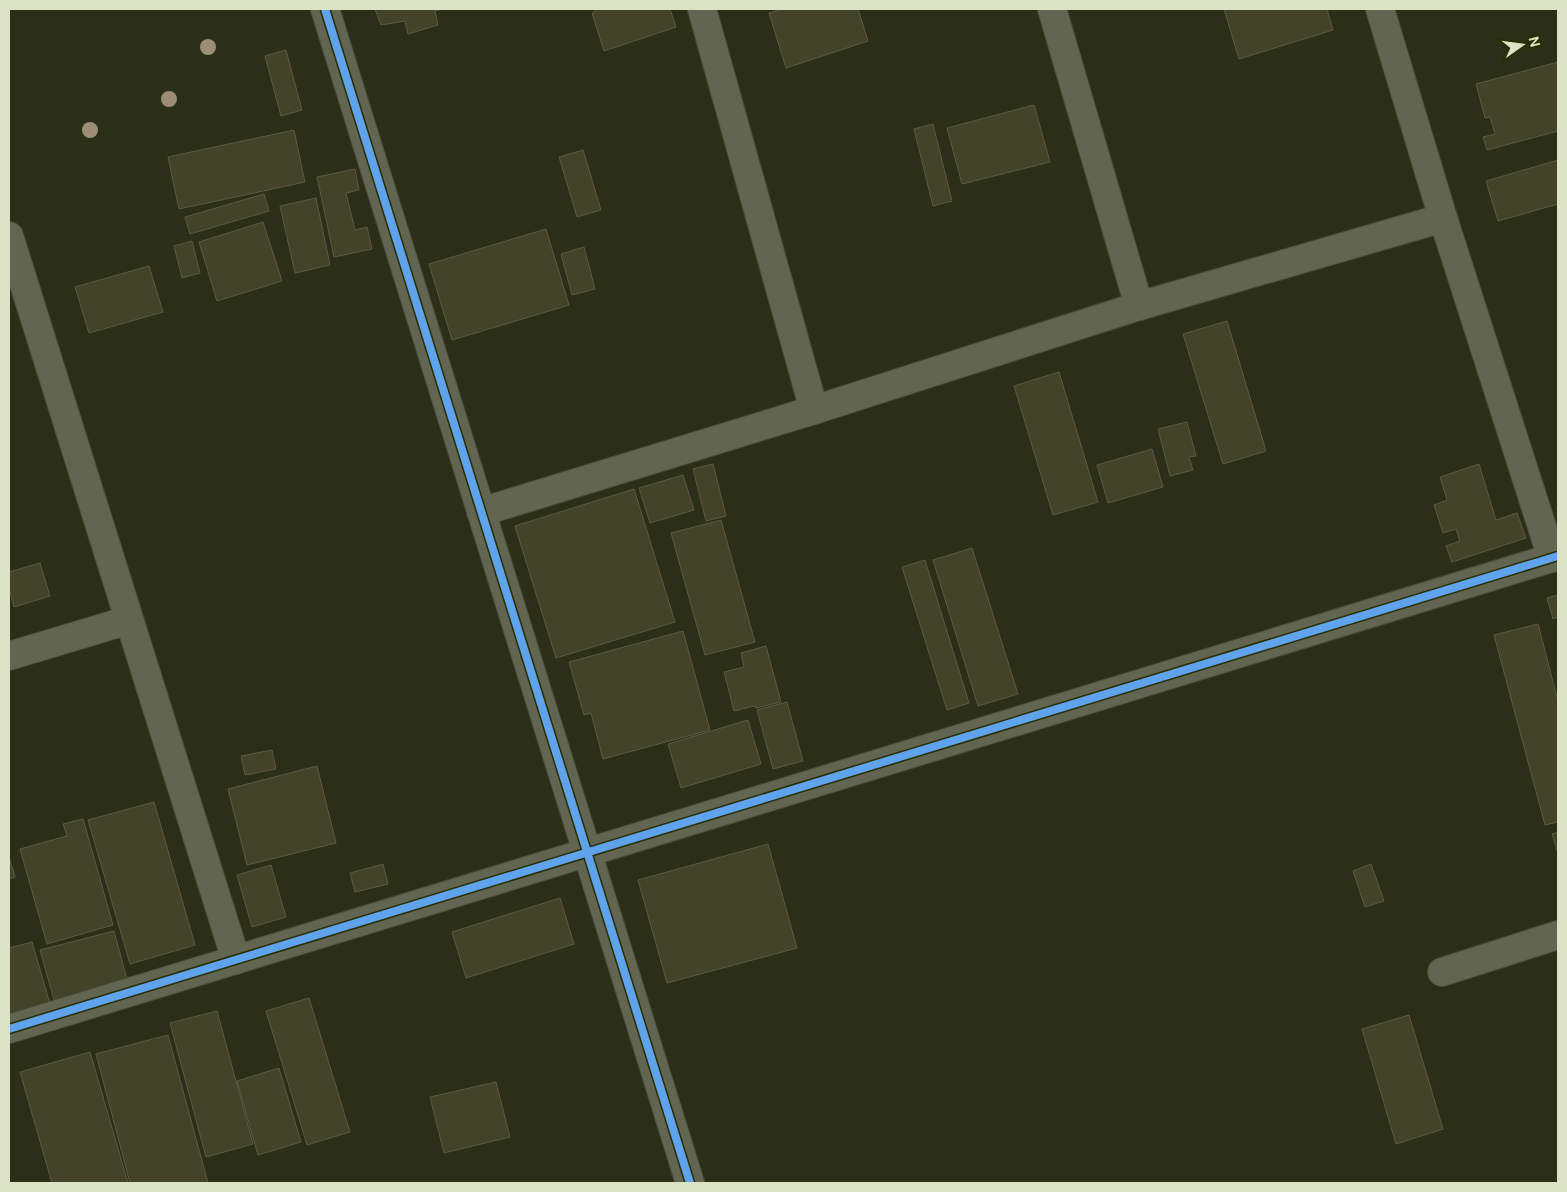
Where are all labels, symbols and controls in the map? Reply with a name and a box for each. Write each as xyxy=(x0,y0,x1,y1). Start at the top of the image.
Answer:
north arrow xyxy=(1497,20,1547,70)
text: N xyxy=(1525,35,1545,49)

